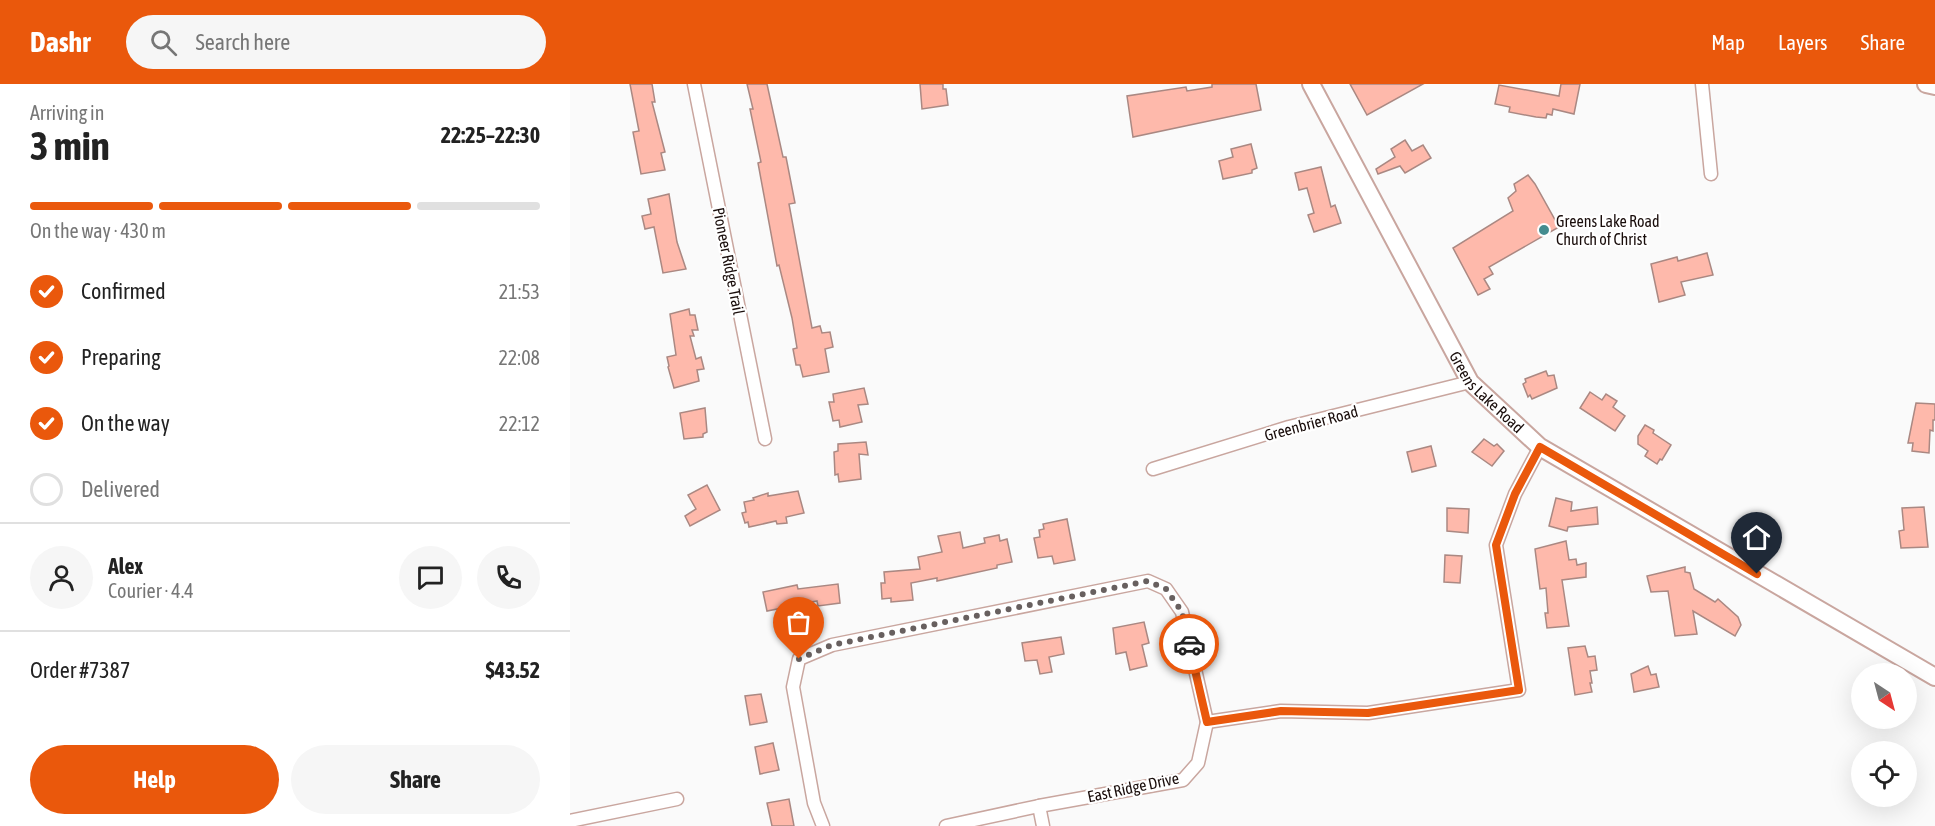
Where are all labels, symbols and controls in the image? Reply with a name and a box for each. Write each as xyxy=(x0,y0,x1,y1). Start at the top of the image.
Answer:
search box xyxy=(126,15,546,69)
text: Dashr xyxy=(30,26,90,58)
icon: search xyxy=(147,26,180,59)
text: Search here xyxy=(195,29,290,55)
text: Map xyxy=(1711,30,1745,54)
text: Layers xyxy=(1778,30,1828,54)
text: Share xyxy=(1861,30,1905,54)
text: Arriving in xyxy=(30,101,104,124)
text: 22:25–22:30 xyxy=(441,122,540,148)
text: 3 min xyxy=(30,124,110,168)
street label: Pioneer Ridge Trail xyxy=(709,206,748,317)
place label: Greens Lake Road Church of Christ xyxy=(1556,212,1660,248)
text: On the way · 430 m xyxy=(30,219,166,242)
marker: Greens Lake Road Church of Christ xyxy=(1537,223,1551,237)
icon: check xyxy=(30,275,63,308)
text: Confirmed xyxy=(81,278,166,304)
text: 21:53 xyxy=(499,280,540,303)
icon: check xyxy=(30,341,63,374)
text: Preparing xyxy=(81,344,161,370)
text: 22:08 xyxy=(498,346,540,369)
street label: Greens Lake Road xyxy=(1446,348,1528,436)
street label: Greenbrier Road xyxy=(1262,402,1360,444)
icon: check xyxy=(30,407,63,440)
text: On the way xyxy=(81,410,170,436)
text: 22:12 xyxy=(499,412,540,435)
text: Delivered xyxy=(81,476,160,502)
pin xyxy=(1731,512,1782,574)
icon: home xyxy=(1740,521,1773,554)
button: person xyxy=(30,546,93,609)
button: chat xyxy=(399,546,462,609)
button: phone xyxy=(477,546,540,609)
text: Alex xyxy=(108,553,143,579)
text: Courier · 4.4 xyxy=(108,579,194,602)
pin xyxy=(773,597,824,659)
icon: bag xyxy=(782,606,815,639)
courier xyxy=(1159,614,1219,674)
icon: car xyxy=(1173,628,1206,661)
text: Order #7387 xyxy=(30,657,130,683)
text: $43.52 xyxy=(485,657,540,683)
north arrow xyxy=(1851,663,1917,729)
map controls xyxy=(1851,663,1917,807)
button: locate xyxy=(1851,741,1917,807)
button: Help xyxy=(30,745,279,814)
button: Share xyxy=(291,745,540,814)
street label: East Ridge Drive xyxy=(1086,769,1181,806)

